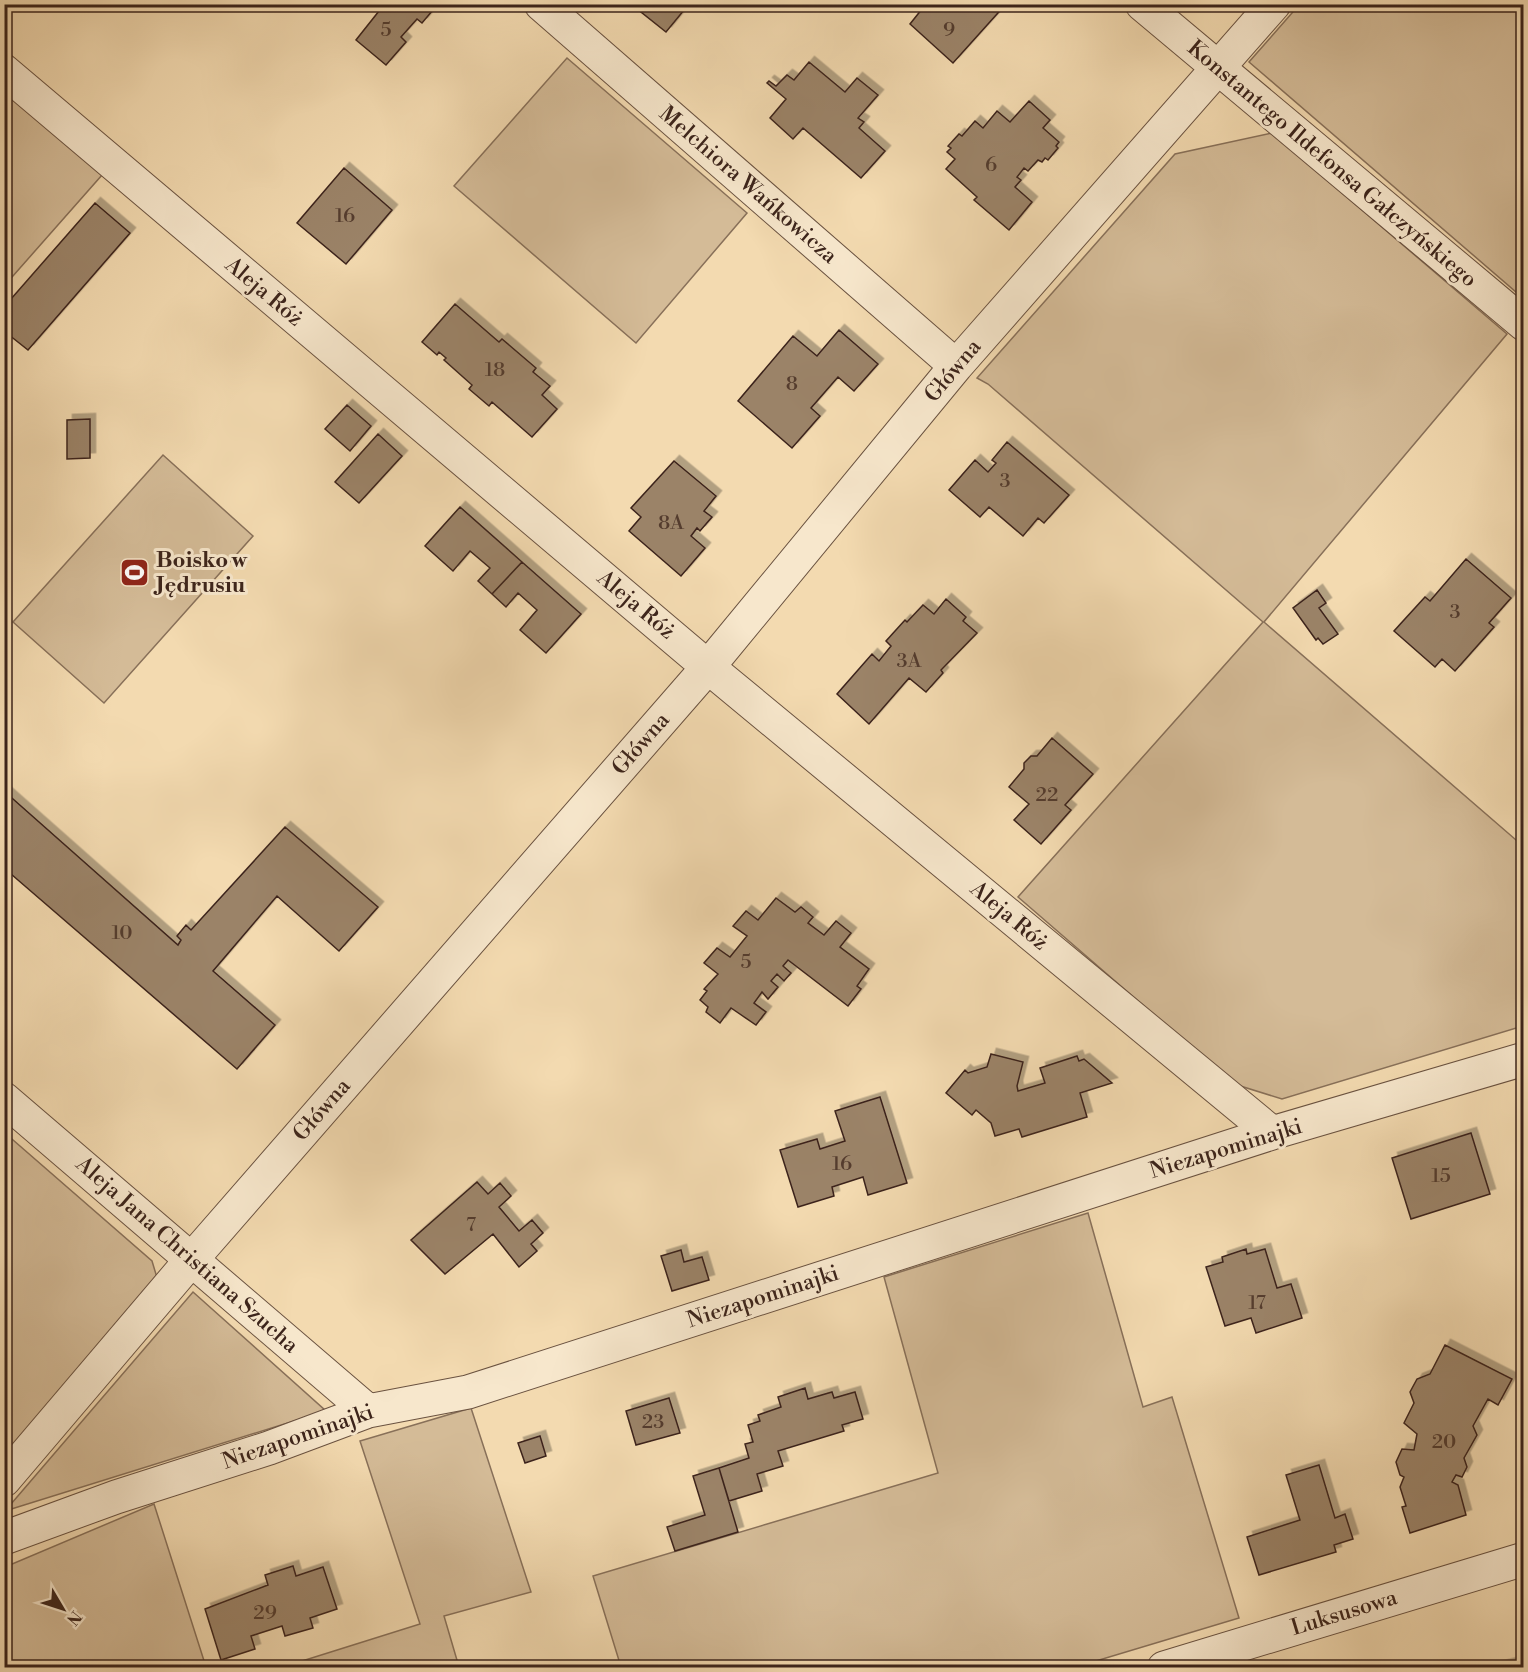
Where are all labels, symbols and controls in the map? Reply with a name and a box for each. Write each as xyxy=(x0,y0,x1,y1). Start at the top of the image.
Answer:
house number: 5 xyxy=(380,18,392,43)
house number: 9 xyxy=(943,18,955,43)
street label: Konstantego Ildefonsa Gałczyńskiego xyxy=(1182,35,1482,293)
street label: Melchiora Wańkowicza xyxy=(653,100,843,270)
house number: 6 xyxy=(985,153,997,178)
house number: 16 xyxy=(335,204,355,229)
street label: Aleja Róż xyxy=(219,251,309,332)
street label: Główna xyxy=(919,333,988,408)
house number: 18 xyxy=(485,358,505,383)
house number: 8 xyxy=(786,372,798,397)
house number: 3 xyxy=(999,469,1011,494)
house number: 8A xyxy=(658,511,685,536)
place label: Boisko w Jędrusiu xyxy=(153,547,248,599)
sports icon: Boisko w Jędrusiu xyxy=(119,557,151,589)
street label: Aleja Róż xyxy=(591,564,681,645)
house number: 3 xyxy=(1449,600,1461,625)
house number: 3A xyxy=(897,649,923,674)
street label: Główna xyxy=(607,707,676,781)
house number: 22 xyxy=(1036,783,1058,808)
street label: Aleja Róż xyxy=(964,875,1054,956)
house number: 10 xyxy=(111,921,133,946)
house number: 5 xyxy=(740,950,752,975)
street label: Główna xyxy=(288,1073,357,1147)
street label: Niezapominajki xyxy=(1146,1113,1306,1185)
street label: Aleja Jana Christiana Szucha xyxy=(69,1150,304,1360)
house number: 16 xyxy=(832,1152,852,1177)
house number: 15 xyxy=(1431,1164,1451,1189)
house number: 7 xyxy=(466,1213,476,1238)
street label: Niezapominajki xyxy=(684,1260,842,1334)
house number: 17 xyxy=(1248,1291,1266,1316)
street label: Niezapominajki xyxy=(219,1398,377,1476)
house number: 23 xyxy=(642,1410,664,1435)
house number: 20 xyxy=(1432,1430,1456,1455)
north arrow xyxy=(33,1579,93,1639)
street label: Luksusowa xyxy=(1288,1584,1401,1642)
house number: 29 xyxy=(253,1601,277,1626)
text: N xyxy=(62,1607,86,1629)

